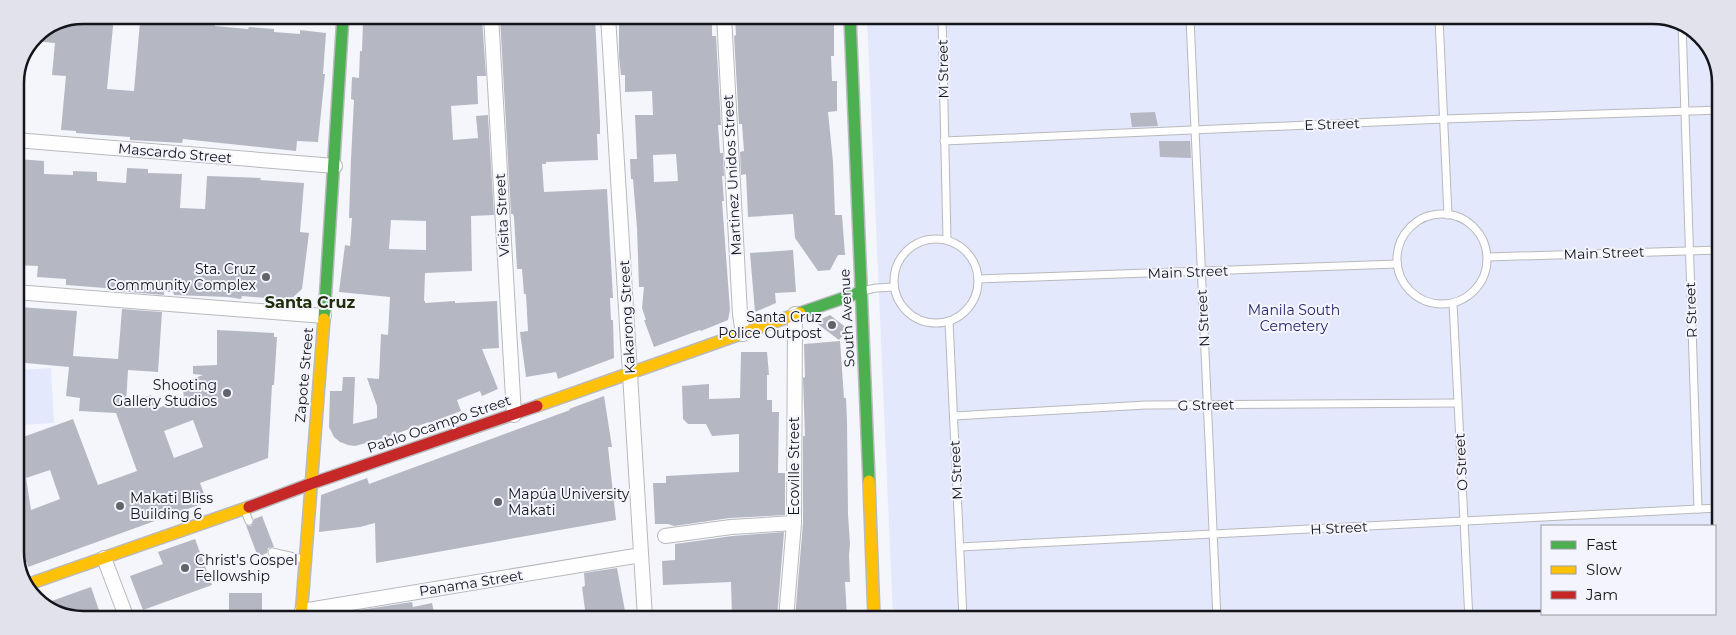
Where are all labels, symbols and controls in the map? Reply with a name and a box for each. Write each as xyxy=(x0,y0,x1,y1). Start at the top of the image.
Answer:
street label: M Street xyxy=(933,39,953,99)
street label: Martinez Unidos Street xyxy=(719,94,745,256)
street label: E Street xyxy=(1304,114,1360,134)
street label: Mascardo Street xyxy=(117,139,233,167)
street label: Visita Street xyxy=(491,173,513,257)
street label: Main Street xyxy=(1563,243,1645,263)
street label: Kakarong Street xyxy=(615,259,639,374)
place label: Sta. Cruz Community Complex xyxy=(107,260,257,294)
street label: Main Street xyxy=(1147,262,1229,282)
street label: South Avenue xyxy=(835,268,859,368)
marker: Sta. Cruz Community Complex xyxy=(260,271,272,283)
street label: R Street xyxy=(1681,281,1701,338)
street label: N Street xyxy=(1192,289,1213,347)
district label: Santa Cruz xyxy=(265,293,355,312)
park label: Manila South Cemetery xyxy=(1248,301,1340,335)
place label: Santa Cruz Police Outpost xyxy=(718,308,822,342)
marker: Santa Cruz Police Outpost xyxy=(826,319,838,331)
street label: Zapote Street xyxy=(291,326,317,423)
place label: Shooting Gallery Studios xyxy=(113,376,217,410)
marker: Shooting Gallery Studios xyxy=(221,387,233,399)
street label: Pablo Ocampo Street xyxy=(365,391,514,457)
street label: G Street xyxy=(1177,396,1235,414)
street label: Ecoville Street xyxy=(785,416,803,515)
street label: O Street xyxy=(1450,432,1471,491)
street label: M Street xyxy=(945,440,967,500)
place label: Mapúa University Makati xyxy=(508,485,630,519)
place label: Makati Bliss Building 6 xyxy=(130,489,213,523)
marker: Mapúa University Makati xyxy=(492,496,504,508)
marker: Makati Bliss Building 6 xyxy=(114,500,126,512)
street label: H Street xyxy=(1310,517,1368,538)
legend xyxy=(1541,525,1716,615)
text: Fast xyxy=(1586,535,1617,554)
place label: Christ's Gospel Fellowship xyxy=(195,551,298,585)
text: Slow xyxy=(1586,560,1622,579)
marker: Christ's Gospel Fellowship xyxy=(179,562,191,574)
street label: Panama Street xyxy=(418,566,525,600)
text: Jam xyxy=(1585,585,1618,604)

